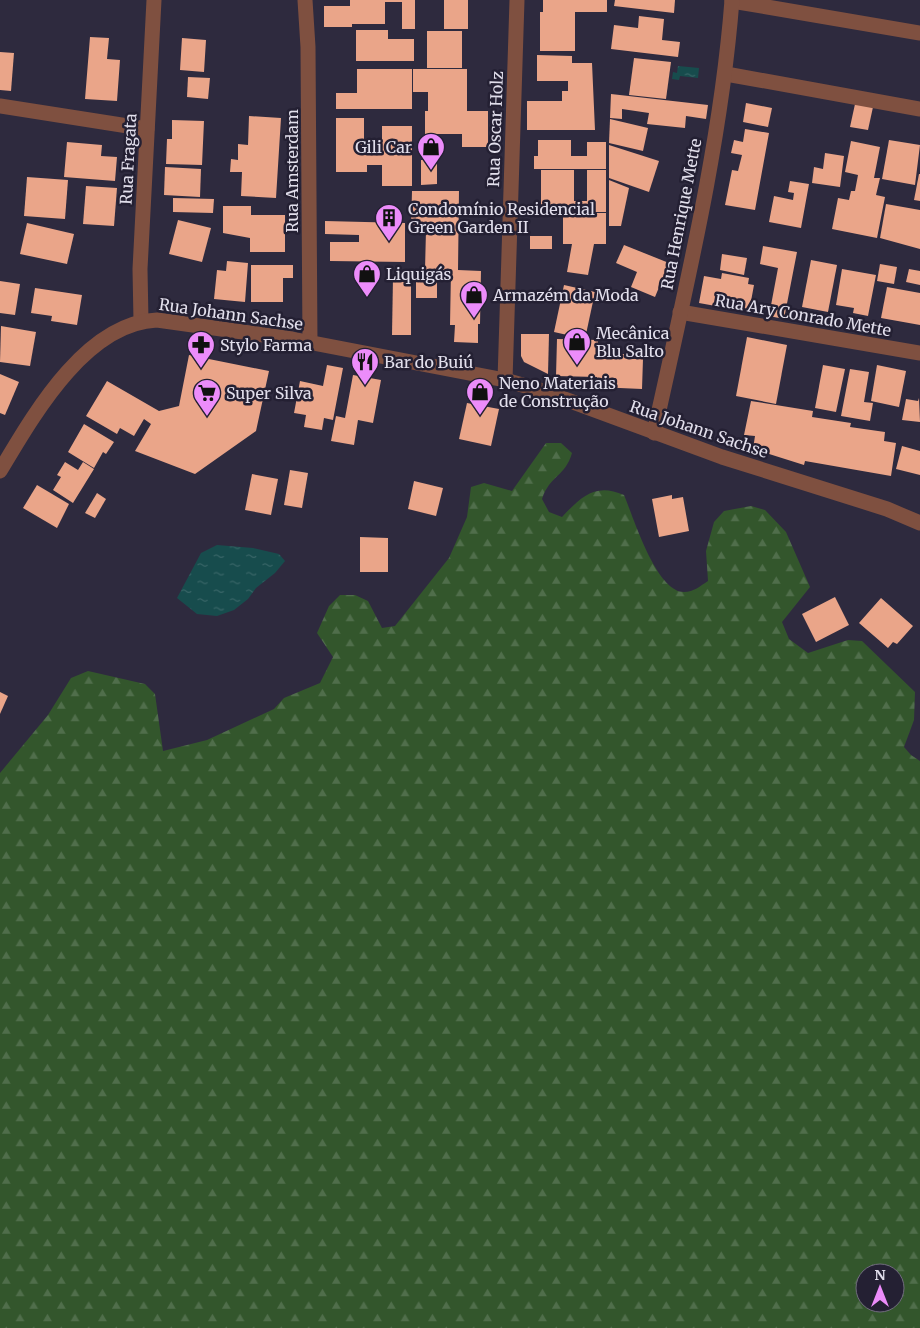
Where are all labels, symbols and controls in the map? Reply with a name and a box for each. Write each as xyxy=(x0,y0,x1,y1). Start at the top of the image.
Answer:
street label: Rua Oscar Holz xyxy=(483,70,507,187)
street label: Rua Amsterdam xyxy=(282,109,302,233)
street label: Rua Fragata xyxy=(116,112,140,205)
shop icon: Gili Car xyxy=(416,132,446,171)
place label: Gili Car xyxy=(355,137,412,157)
street label: Rua Henrique Mette xyxy=(657,137,705,291)
place label: Condomínio Residencial Green Garden II xyxy=(408,199,595,237)
building icon: Condomínio Residencial Green Garden II xyxy=(374,203,404,242)
shop icon: Liquigás xyxy=(352,259,382,298)
place label: Liquigás xyxy=(386,264,452,284)
shop icon: Armazém da Moda xyxy=(459,280,489,319)
place label: Armazém da Moda xyxy=(492,285,639,305)
street label: Rua Ary Conrado Mette xyxy=(713,290,893,340)
street label: Rua Johann Sachse xyxy=(158,294,304,334)
place label: Mecânica Blu Salto xyxy=(596,323,670,361)
shop icon: Mecânica Blu Salto xyxy=(562,327,592,366)
pharmacy icon: Stylo Farma xyxy=(186,330,216,369)
place label: Stylo Farma xyxy=(220,335,312,355)
restaurant icon: Bar do Buiú xyxy=(350,347,380,386)
place label: Bar do Buiú xyxy=(384,352,473,372)
place label: Neno Materiais de Construção xyxy=(499,373,616,411)
shop icon: Neno Materiais de Construção xyxy=(465,377,495,416)
supermarket icon: Super Silva xyxy=(192,378,222,417)
place label: Super Silva xyxy=(226,383,312,403)
street label: Rua Johann Sachse xyxy=(627,396,771,462)
north arrow xyxy=(855,1263,905,1313)
text: N xyxy=(874,1266,886,1284)

